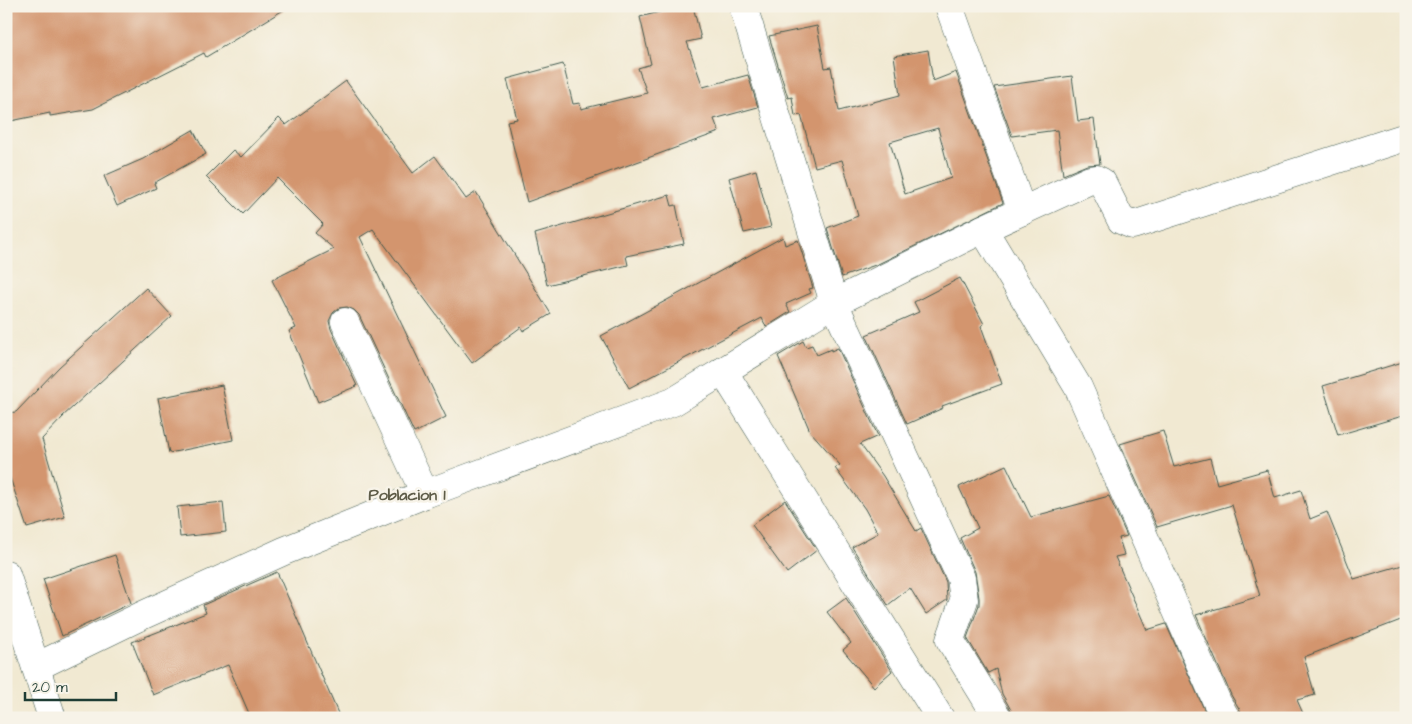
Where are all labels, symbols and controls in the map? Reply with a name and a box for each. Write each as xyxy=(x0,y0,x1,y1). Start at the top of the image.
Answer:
district label: Poblacion 1 xyxy=(369,484,446,506)
scale bar xyxy=(25,669,116,701)
text: 20 m xyxy=(32,677,68,698)

